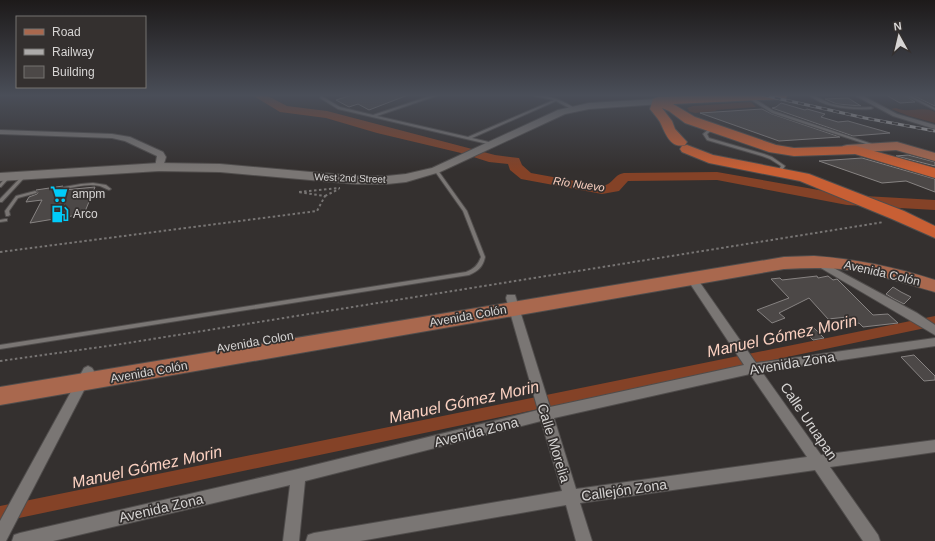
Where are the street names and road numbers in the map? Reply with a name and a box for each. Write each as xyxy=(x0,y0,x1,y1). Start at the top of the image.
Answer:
street label: West 2nd Street xyxy=(314,171,386,185)
street label: Avenida Colón xyxy=(843,257,921,289)
street label: Avenida Colón xyxy=(428,302,508,330)
street label: Avenida Colon xyxy=(215,328,295,356)
street label: Avenida Zona xyxy=(748,348,836,378)
street label: Avenida Colón xyxy=(109,358,189,386)
street label: Calle Uruapan xyxy=(777,379,841,463)
street label: Calle Morelia xyxy=(534,402,574,485)
street label: Avenida Zona xyxy=(432,414,520,450)
street label: Callejón Zona xyxy=(580,476,668,504)
street label: Avenida Zona xyxy=(117,490,205,525)

